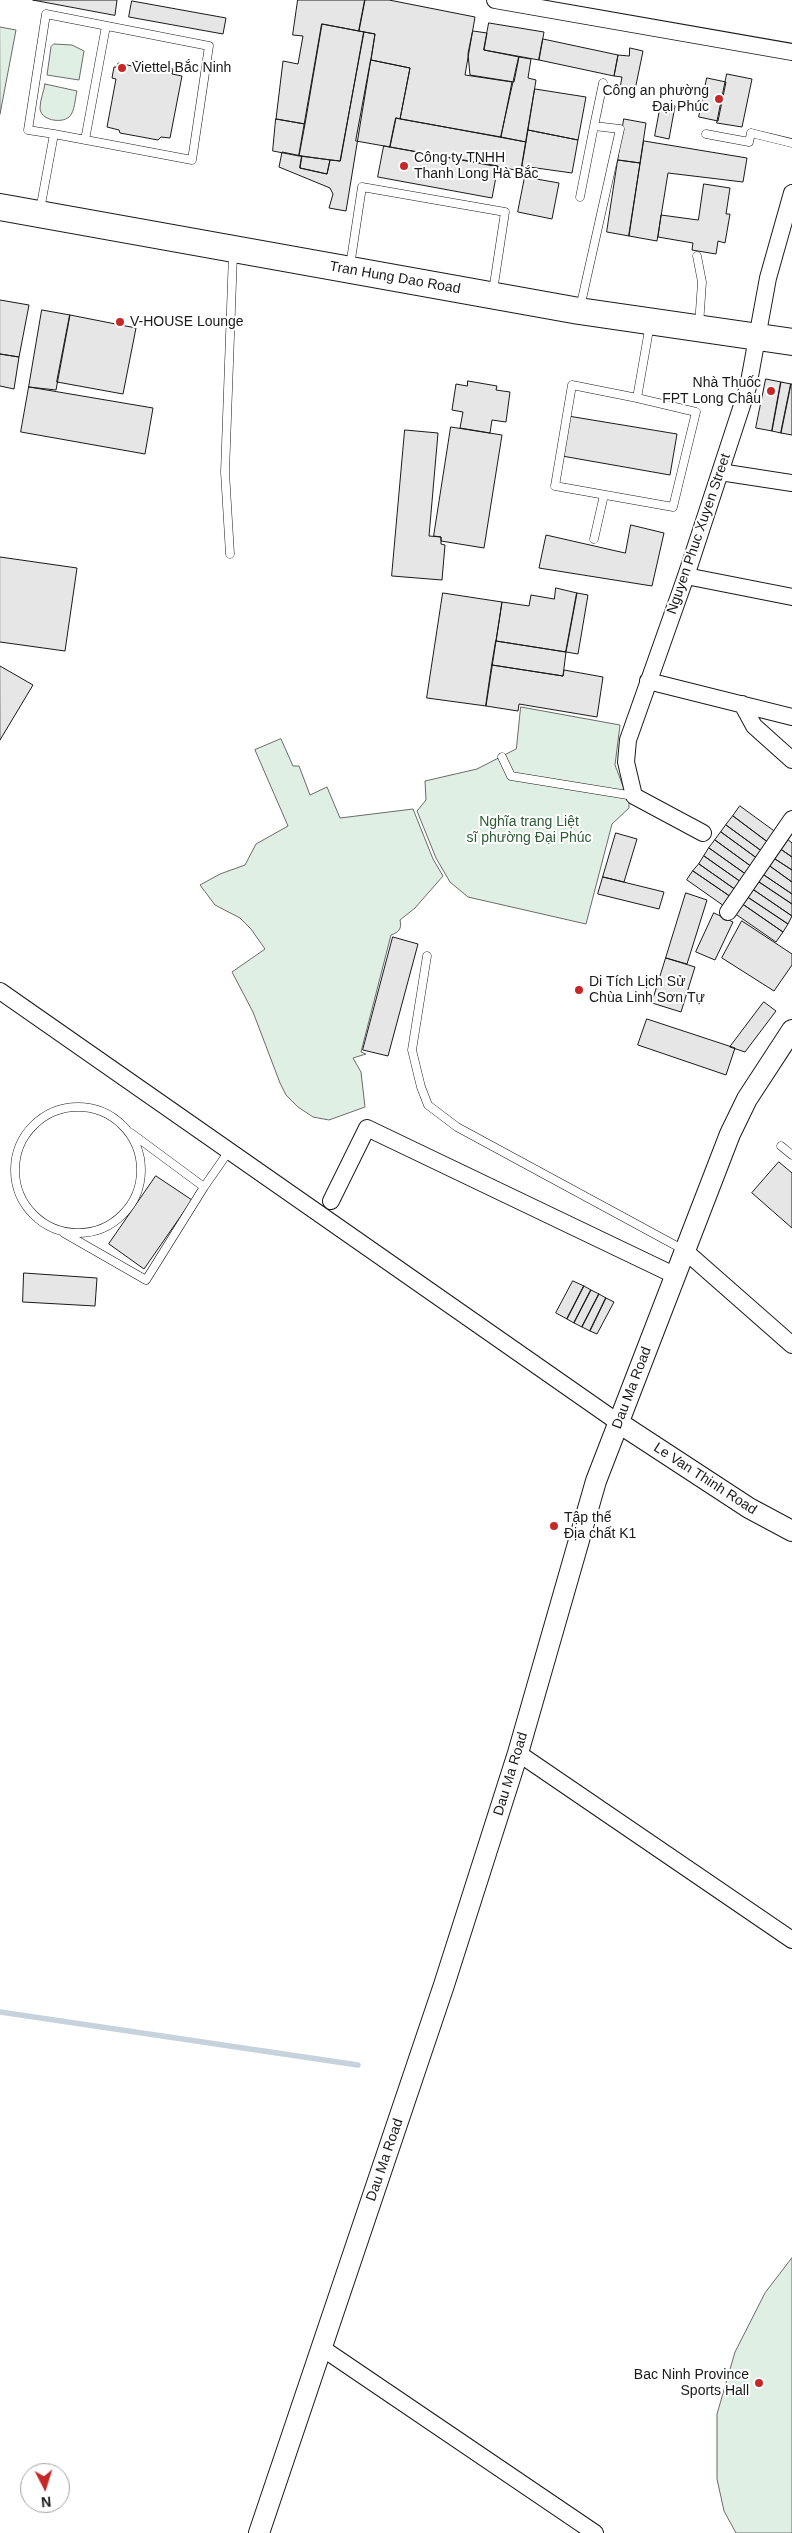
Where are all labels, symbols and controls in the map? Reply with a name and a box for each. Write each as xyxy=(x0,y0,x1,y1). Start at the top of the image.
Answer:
place label: Viettel Bắc Ninh xyxy=(132,60,231,76)
marker: Viettel Bắc Ninh xyxy=(116,62,128,74)
place label: Công an phường Đại Phúc xyxy=(602,83,709,115)
marker: Công an phường Đại Phúc xyxy=(713,93,725,105)
place label: Công ty TNHH Thanh Long Hà Bắc xyxy=(414,150,539,182)
marker: Công ty TNHH Thanh Long Hà Bắc xyxy=(398,160,410,172)
street label: Tran Hung Dao Road xyxy=(328,258,462,298)
place label: V-HOUSE Lounge xyxy=(130,314,244,330)
marker: V-HOUSE Lounge xyxy=(114,316,126,328)
place label: Nhà Thuốc FPT Long Châu xyxy=(662,375,761,408)
marker: Nhà Thuốc FPT Long Châu xyxy=(765,385,777,397)
street label: Nguyen Phuc Xuyen Street xyxy=(664,451,734,617)
park label: Nghĩa trang Liệt sĩ phường Đại Phúc xyxy=(466,814,592,846)
place label: Di Tích Lịch Sử Chùa Linh Sơn Tự xyxy=(589,974,705,1006)
marker: Di Tích Lịch Sử Chùa Linh Sơn Tự xyxy=(573,984,585,996)
street label: Dau Ma Road xyxy=(609,1345,655,1431)
street label: Le Van Thinh Road xyxy=(650,1439,760,1519)
place label: Tập thể Địa chất K1 xyxy=(564,1510,636,1542)
marker: Tập thể Địa chất K1 xyxy=(548,1520,560,1532)
street label: Dau Ma Road xyxy=(490,1730,532,1818)
street label: Dau Ma Road xyxy=(363,2116,407,2204)
place label: Bac Ninh Province Sports Hall xyxy=(634,2367,749,2400)
marker: Bac Ninh Province Sports Hall xyxy=(753,2377,765,2389)
north arrow xyxy=(20,2463,70,2513)
text: N xyxy=(40,2494,52,2510)

